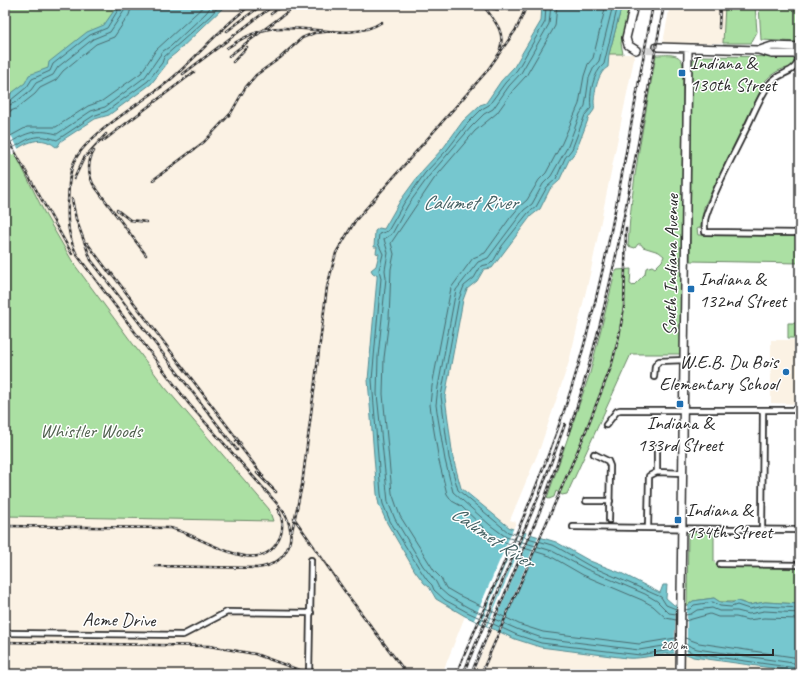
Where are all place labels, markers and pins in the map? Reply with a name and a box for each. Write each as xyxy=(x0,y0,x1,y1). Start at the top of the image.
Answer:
place label: Indiana & 130th Street xyxy=(690,51,778,97)
marker: Indiana & 130th Street xyxy=(677,68,687,78)
place label: Indiana & 132nd Street xyxy=(699,267,788,313)
marker: Indiana & 132nd Street xyxy=(686,284,696,294)
place label: W.E.B. Du Bois Elementary School xyxy=(659,350,782,396)
marker: W.E.B. Du Bois Elementary School xyxy=(781,367,791,377)
marker: Indiana & 133rd Street xyxy=(675,399,685,409)
place label: Indiana & 133rd Street xyxy=(637,411,724,457)
place label: Indiana & 134th Street xyxy=(686,498,774,544)
marker: Indiana & 134th Street xyxy=(673,515,683,525)

